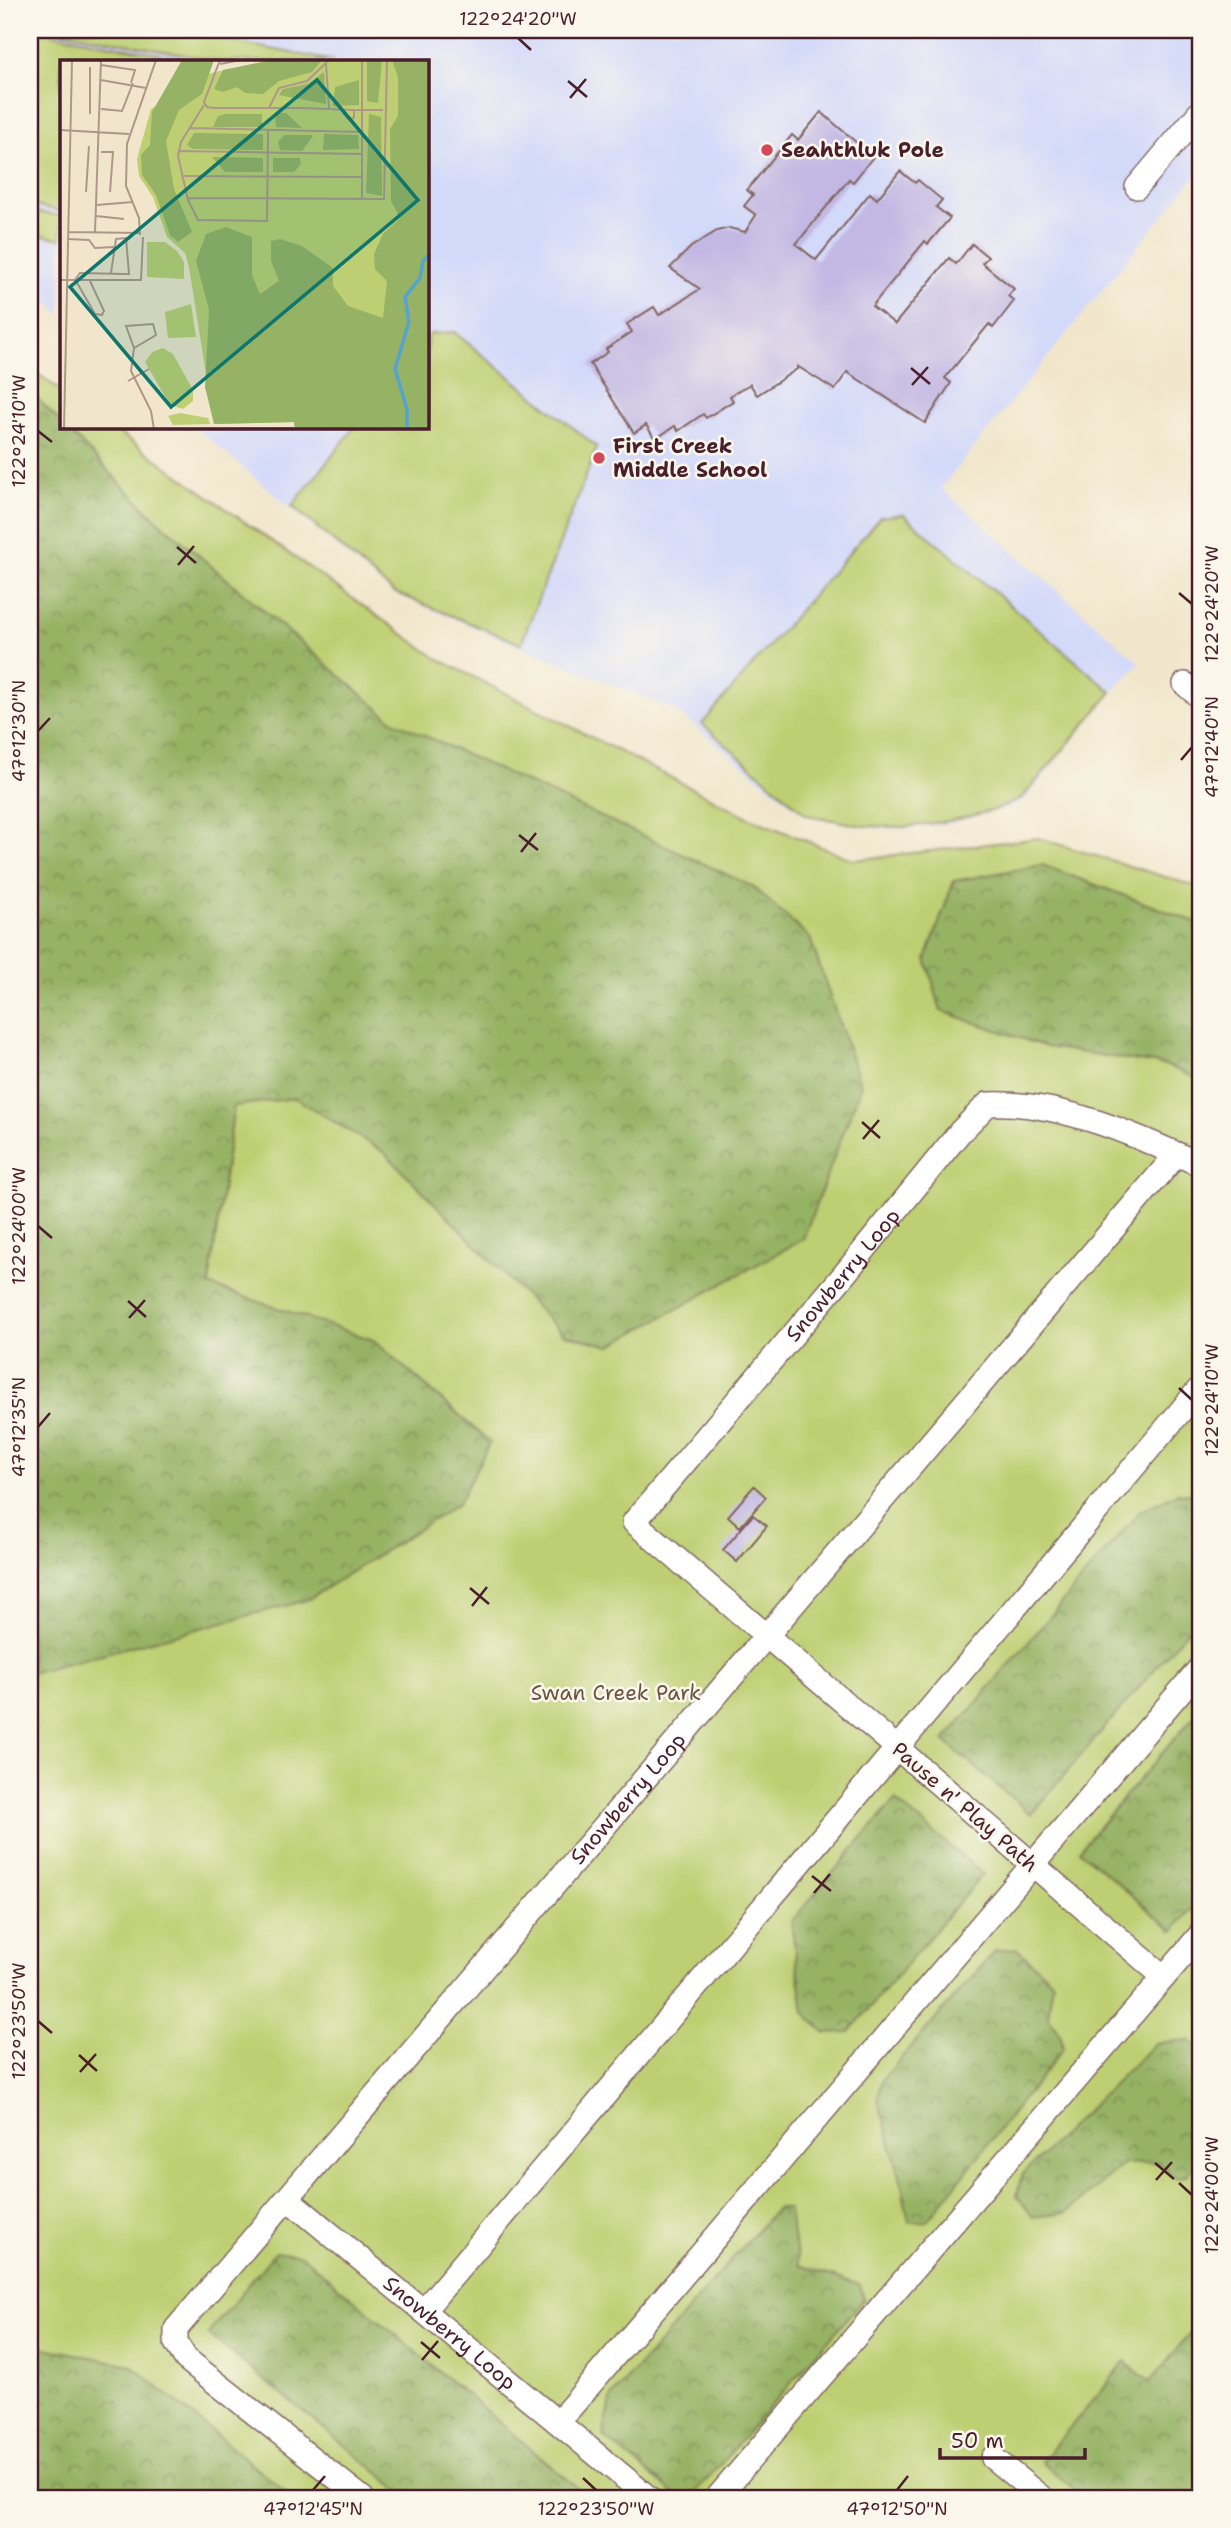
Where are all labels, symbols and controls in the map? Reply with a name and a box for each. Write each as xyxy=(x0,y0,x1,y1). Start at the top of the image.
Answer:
text: 122°24'20"W xyxy=(459,7,577,31)
inset map xyxy=(60,60,429,429)
place label: Seahthluk Pole xyxy=(781,136,944,164)
marker: Seahthluk Pole xyxy=(759,142,775,158)
text: 122°24'10"W xyxy=(7,374,31,488)
place label: First Creek Middle School xyxy=(613,432,767,484)
marker: First Creek Middle School xyxy=(591,450,607,466)
text: 122°24'20"W xyxy=(1200,545,1224,663)
text: 47°12'30"N xyxy=(7,680,31,782)
text: 47°12'40"N xyxy=(1200,696,1224,798)
text: 122°24'00"W xyxy=(7,1167,31,1285)
street label: Snowberry Loop xyxy=(779,1203,906,1347)
text: 122°24'10"W xyxy=(1200,1343,1224,1457)
text: 47°12'35"N xyxy=(7,1377,31,1477)
park label: Swan Creek Park xyxy=(531,1679,701,1707)
street label: Snowberry Loop xyxy=(564,1727,692,1870)
street label: Pause n' Play Path xyxy=(886,1736,1044,1878)
text: 122°23'50"W xyxy=(7,1962,31,2080)
text: 122°24'00"W xyxy=(1200,2136,1224,2254)
street label: Snowberry Loop xyxy=(377,2270,522,2396)
scale bar xyxy=(940,2416,1086,2460)
text: 50 m xyxy=(951,2427,1004,2455)
text: 47°12'45"N xyxy=(263,2497,363,2521)
text: 122°23'50"W xyxy=(537,2497,655,2521)
text: 47°12'50"N xyxy=(846,2497,948,2521)

